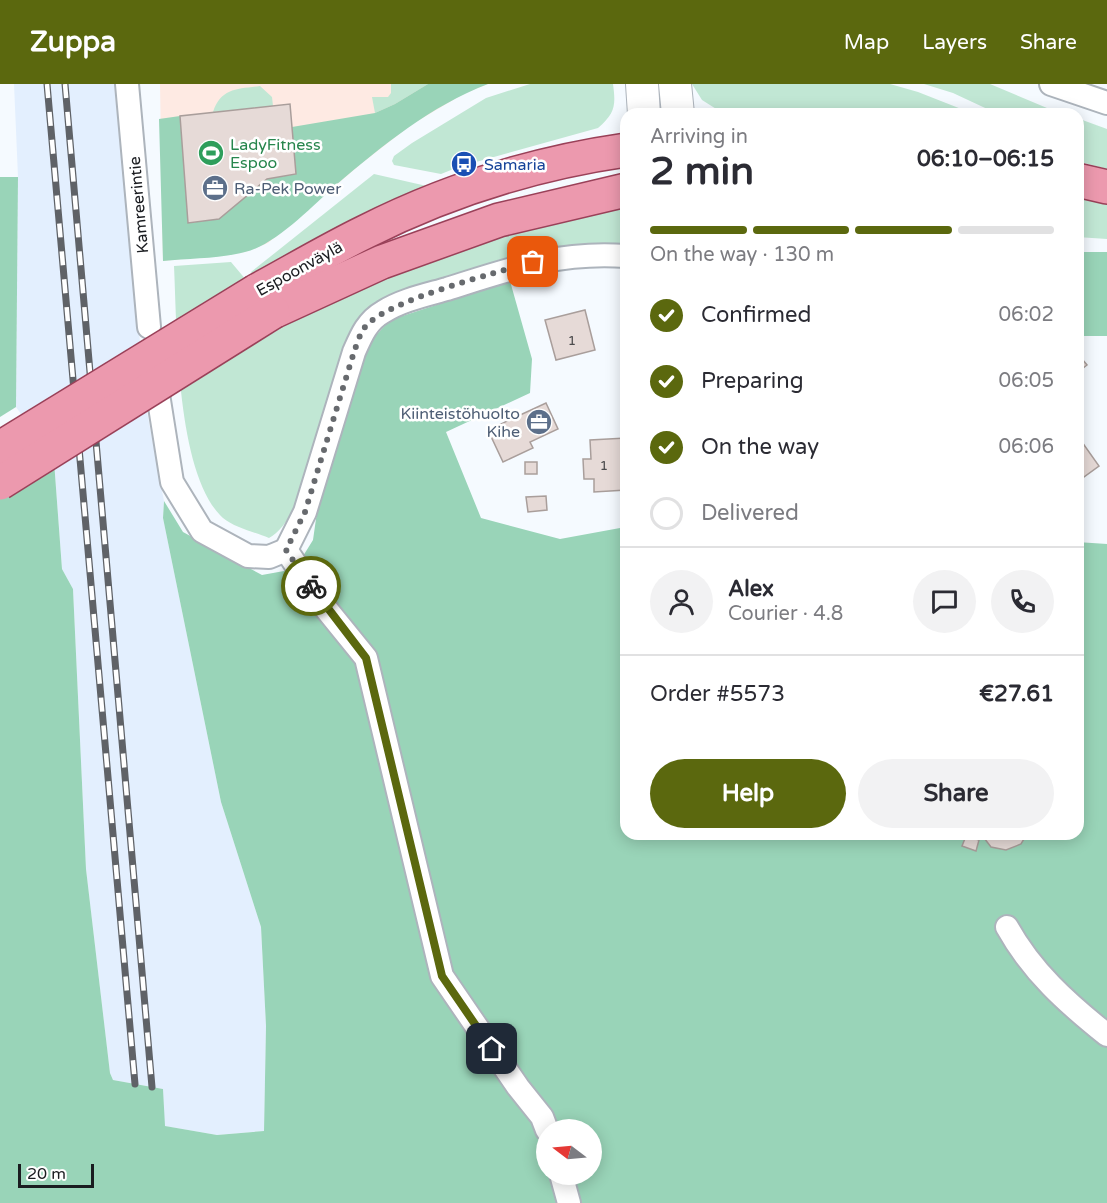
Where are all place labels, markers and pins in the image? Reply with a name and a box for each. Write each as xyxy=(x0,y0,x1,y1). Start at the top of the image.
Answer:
place label: LadyFitness Espoo xyxy=(230,135,321,173)
sports icon: LadyFitness Espoo xyxy=(196,138,226,168)
bus stop icon: Samaria xyxy=(449,149,479,179)
place label: Samaria xyxy=(484,155,546,175)
office icon: Ra-Pek Power xyxy=(200,173,230,203)
place label: Ra-Pek Power xyxy=(234,179,342,199)
pin xyxy=(507,236,558,287)
place label: Kiinteistöhuolto Kihe xyxy=(401,404,520,442)
office icon: Kiinteistöhuolto Kihe xyxy=(524,407,554,437)
pin xyxy=(466,1023,517,1074)

